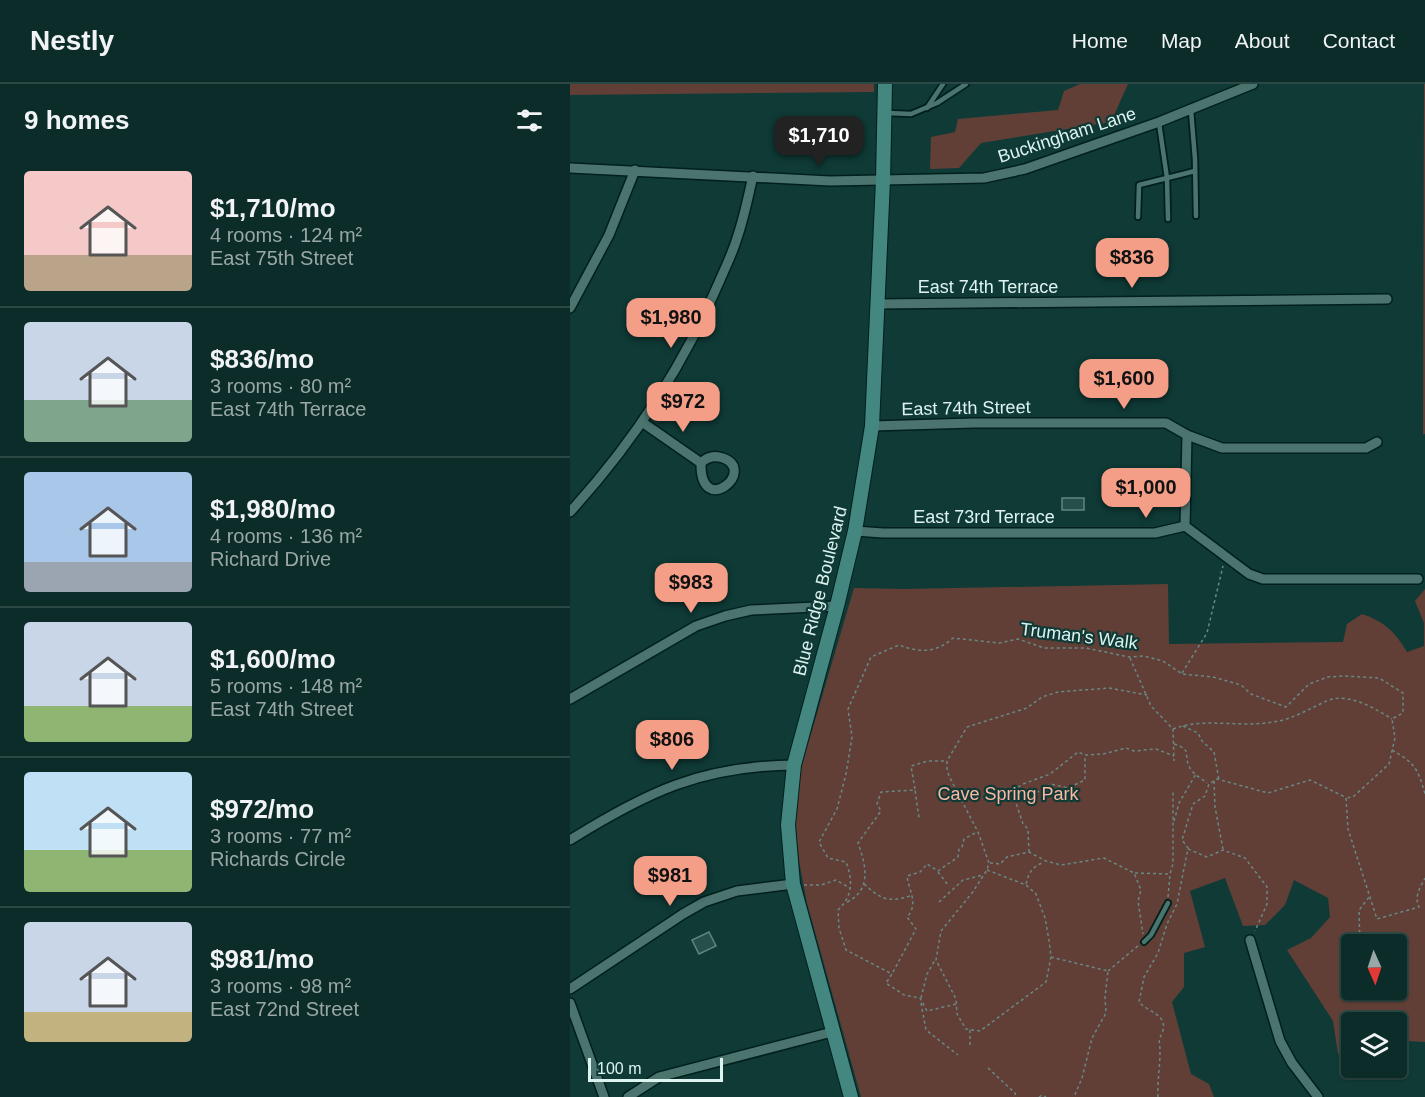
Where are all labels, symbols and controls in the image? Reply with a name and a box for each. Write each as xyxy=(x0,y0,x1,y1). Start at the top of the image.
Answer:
text: Nestly xyxy=(30,25,114,56)
text: Home xyxy=(1072,29,1128,52)
text: Map xyxy=(1161,29,1202,52)
text: About xyxy=(1235,29,1290,52)
text: Contact xyxy=(1323,29,1395,52)
street label: Buckingham Lane xyxy=(995,103,1139,167)
icon: filters xyxy=(513,104,546,137)
text: 9 homes xyxy=(24,105,130,135)
pin: $1,710 xyxy=(770,116,868,167)
text: $1,710 xyxy=(788,124,850,146)
text: $1,710/mo xyxy=(210,193,336,223)
icon: home xyxy=(72,195,144,267)
text: 4 rooms · 124 m² xyxy=(210,224,362,246)
pin: $836 xyxy=(1096,238,1168,289)
text: $836 xyxy=(1110,246,1154,268)
text: East 75th Street xyxy=(210,247,353,269)
street label: East 74th Terrace xyxy=(918,277,1058,297)
pin: $1,980 xyxy=(622,298,720,349)
text: $1,980 xyxy=(640,306,702,328)
text: $836/mo xyxy=(210,344,314,374)
icon: home xyxy=(72,346,144,418)
pin: $1,600 xyxy=(1075,359,1173,410)
text: $1,600 xyxy=(1093,367,1155,389)
text: 3 rooms · 80 m² xyxy=(210,375,351,397)
pin: $972 xyxy=(647,382,719,433)
text: $972 xyxy=(661,390,705,412)
street label: East 74th Street xyxy=(901,397,1031,419)
text: East 74th Terrace xyxy=(210,398,366,420)
pin: $1,000 xyxy=(1097,468,1195,519)
text: $1,000 xyxy=(1115,476,1177,498)
text: $1,980/mo xyxy=(210,494,336,524)
icon: home xyxy=(72,496,144,568)
street label: Blue Ridge Boulevard xyxy=(789,504,851,678)
street label: East 73rd Terrace xyxy=(913,507,1055,527)
text: 4 rooms · 136 m² xyxy=(210,525,362,547)
text: Richard Drive xyxy=(210,548,331,570)
pin: $983 xyxy=(655,563,727,614)
text: $983 xyxy=(669,571,713,593)
street label: Truman's Walk xyxy=(1019,619,1140,653)
text: $1,600/mo xyxy=(210,644,336,674)
icon: home xyxy=(72,646,144,718)
text: 5 rooms · 148 m² xyxy=(210,675,362,697)
text: East 74th Street xyxy=(210,698,353,720)
pin: $806 xyxy=(636,720,708,771)
text: $806 xyxy=(650,728,694,750)
park label: Cave Spring Park xyxy=(937,784,1080,804)
text: $972/mo xyxy=(210,794,314,824)
icon: home xyxy=(72,796,144,868)
text: 3 rooms · 77 m² xyxy=(210,825,351,847)
text: Richards Circle xyxy=(210,848,346,870)
pin: $981 xyxy=(634,856,706,907)
text: $981 xyxy=(648,864,692,886)
north arrow xyxy=(1341,934,1407,1000)
map controls xyxy=(1341,934,1407,1078)
text: $981/mo xyxy=(210,944,314,974)
icon: home xyxy=(72,946,144,1018)
text: 3 rooms · 98 m² xyxy=(210,975,351,997)
text: East 72nd Street xyxy=(210,998,359,1020)
button: layers xyxy=(1341,1012,1407,1078)
scale bar xyxy=(588,1055,723,1082)
text: 100 m xyxy=(597,1060,641,1077)

